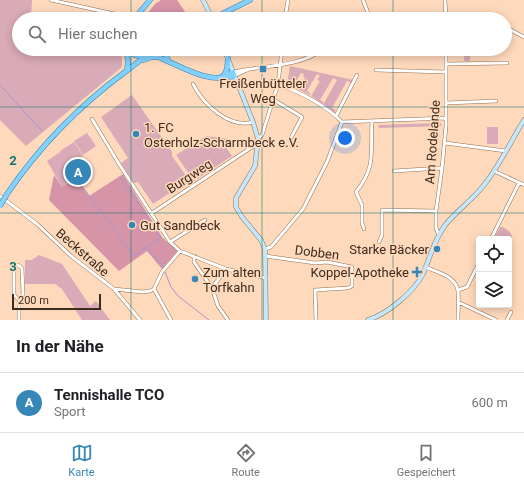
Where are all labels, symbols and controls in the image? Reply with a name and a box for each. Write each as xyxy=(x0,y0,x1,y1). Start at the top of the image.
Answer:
search box xyxy=(12,12,512,56)
icon: search xyxy=(26,23,48,45)
text: Hier suchen xyxy=(58,25,137,43)
marker: Freißenbütteler Weg xyxy=(258,64,268,74)
place label: Freißenbütteler Weg xyxy=(219,76,307,106)
street label: Am Rodelande xyxy=(422,99,443,185)
place label: 1. FC Osterholz-Scharmbeck e.V. xyxy=(144,120,299,150)
your location xyxy=(335,128,355,148)
marker: 1. FC Osterholz-Scharmbeck e.V. xyxy=(131,129,141,139)
text: 2 xyxy=(9,153,17,168)
street label: Burgweg xyxy=(164,156,215,197)
pin: A xyxy=(65,157,91,187)
place label: Gut Sandbeck xyxy=(140,218,221,233)
marker: Gut Sandbeck xyxy=(127,220,137,230)
street label: Beckstraße xyxy=(53,225,112,279)
map controls xyxy=(476,236,512,308)
button: locate xyxy=(476,236,512,272)
street label: Dobben xyxy=(294,242,340,263)
place label: Starke Bäcker xyxy=(349,242,430,257)
marker: Starke Bäcker xyxy=(432,244,442,254)
text: 3 xyxy=(9,259,17,274)
place label: Zum alten Torfkahn xyxy=(203,265,261,295)
place label: Koppel-Apotheke xyxy=(310,265,409,280)
marker: Koppel-Apotheke xyxy=(412,267,422,277)
button: layers xyxy=(476,272,512,308)
marker: Zum alten Torfkahn xyxy=(190,274,200,284)
scale bar xyxy=(12,292,101,311)
text: 200 m xyxy=(18,294,49,307)
text: In der Nähe xyxy=(16,336,104,356)
text: Tennishalle TCO xyxy=(54,386,164,404)
text: A xyxy=(25,395,33,410)
text: 600 m xyxy=(471,395,508,410)
text: Sport xyxy=(54,404,85,419)
tab: Karte xyxy=(68,442,95,479)
tab: Route xyxy=(231,442,260,479)
tab: Gespeichert xyxy=(397,442,456,479)

